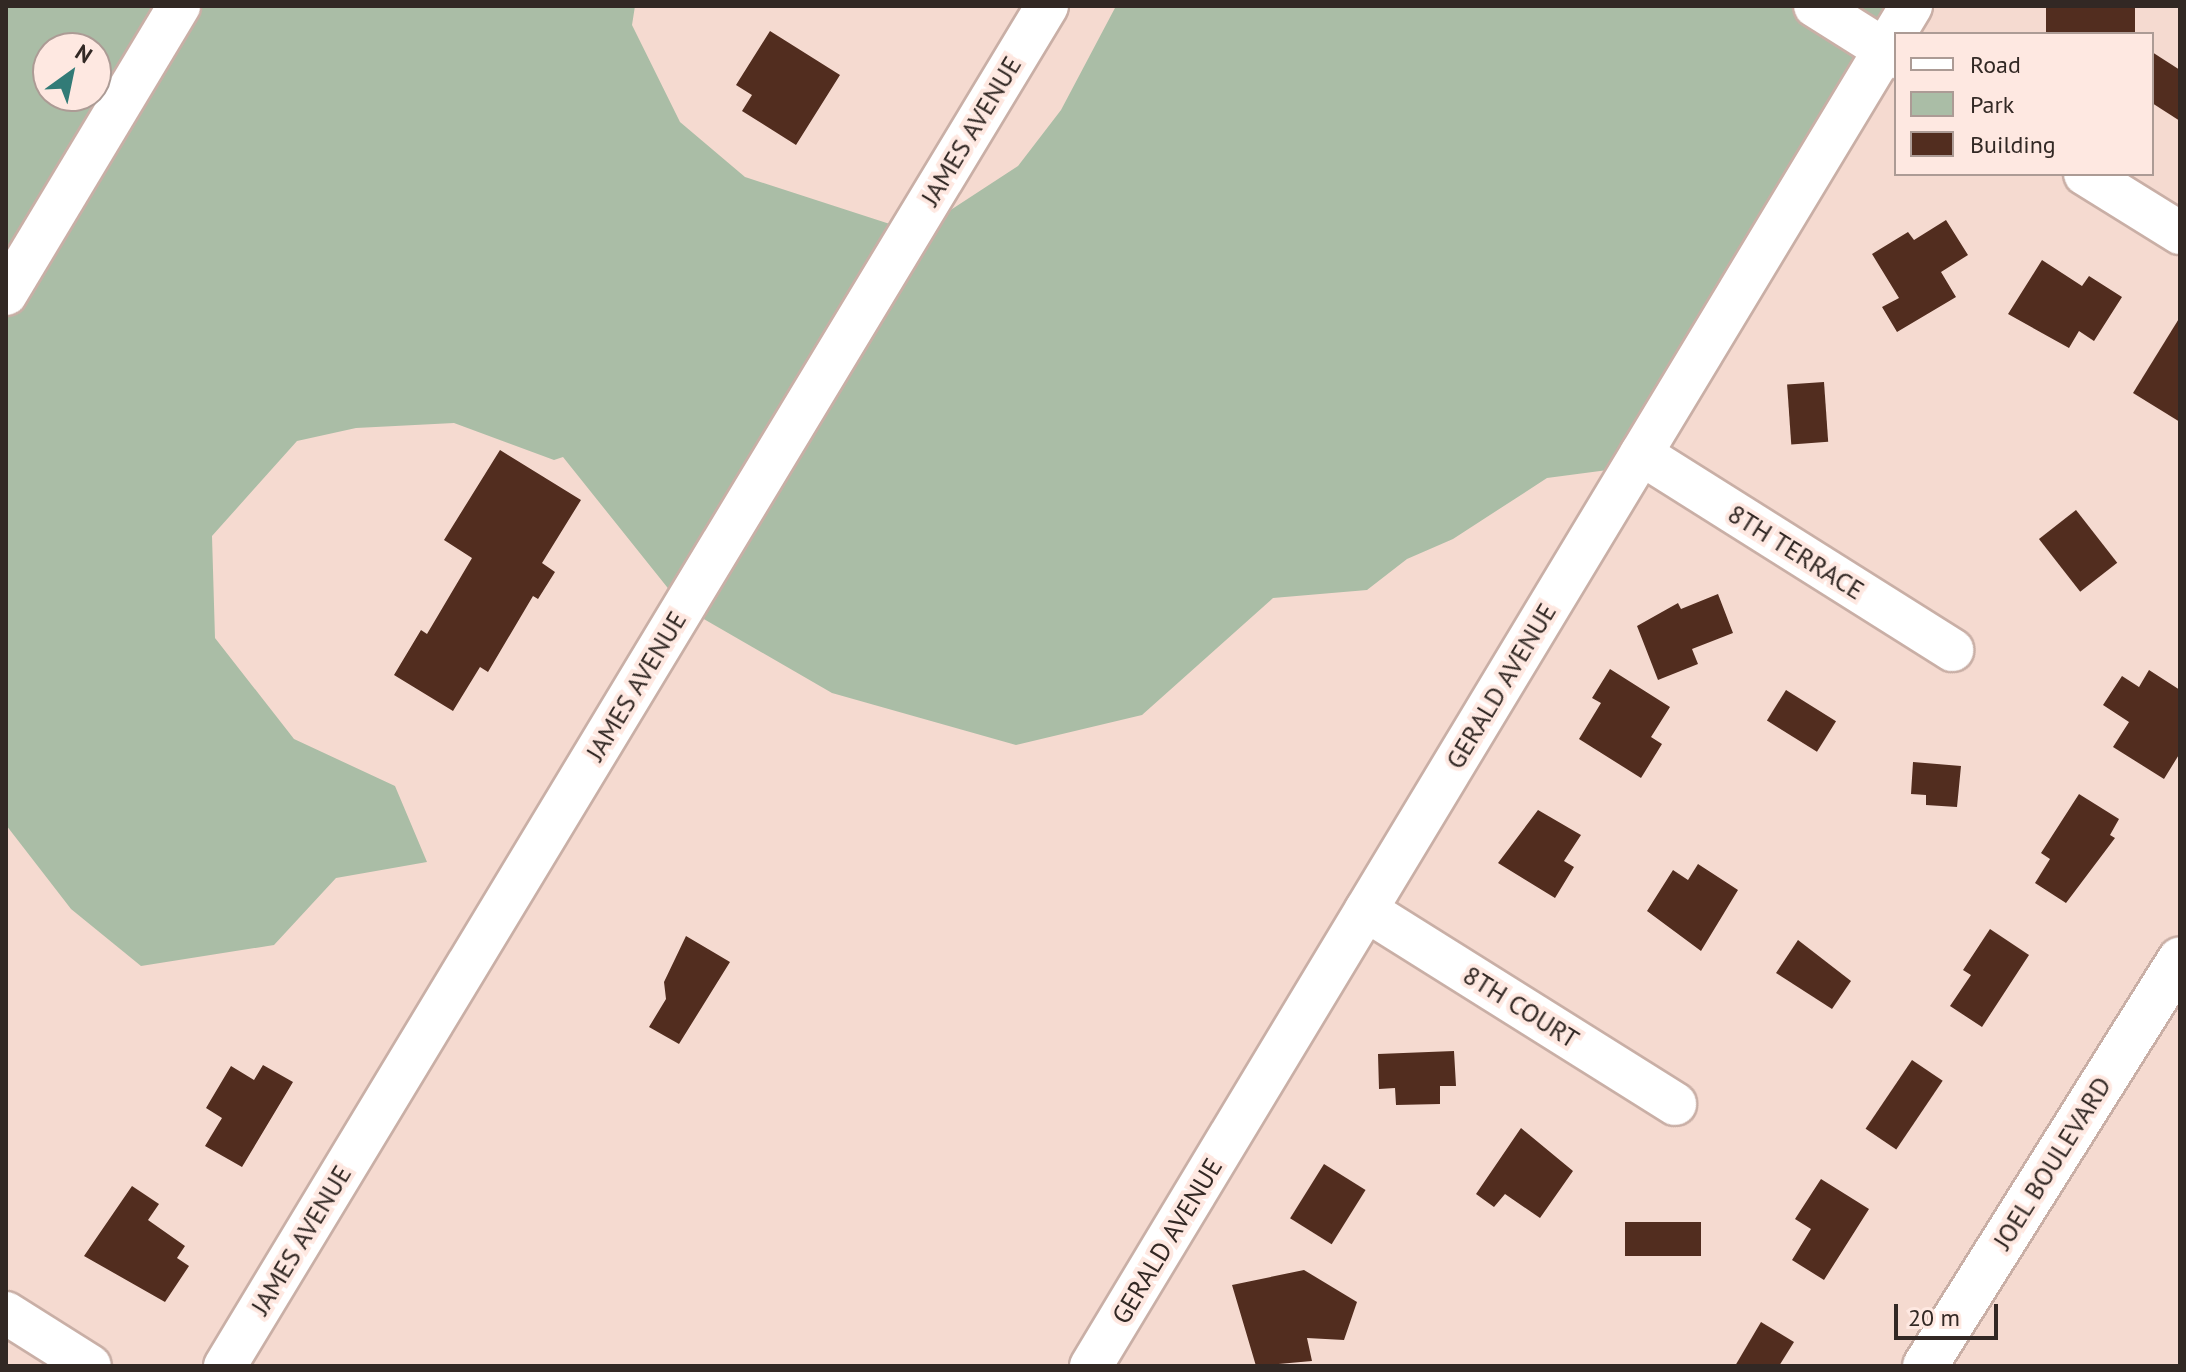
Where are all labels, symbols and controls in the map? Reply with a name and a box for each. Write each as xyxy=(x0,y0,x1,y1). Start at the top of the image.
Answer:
north arrow xyxy=(32,32,112,112)
legend xyxy=(1894,32,2154,176)
text: N xyxy=(70,38,98,69)
text: Road xyxy=(1970,49,2021,80)
street label: JAMES AVENUE xyxy=(914,50,1028,212)
text: Park xyxy=(1970,89,2014,120)
text: Building xyxy=(1970,129,2056,160)
street label: 8TH TERRACE xyxy=(1722,498,1870,606)
street label: GERALD AVENUE xyxy=(1439,597,1563,775)
street label: JAMES AVENUE xyxy=(579,605,693,767)
street label: 8TH COURT xyxy=(1458,959,1584,1055)
street label: JOEL BOULEVARD xyxy=(1986,1071,2118,1255)
street label: GERALD AVENUE xyxy=(1105,1152,1229,1330)
street label: JAMES AVENUE xyxy=(244,1159,358,1321)
scale bar xyxy=(1898,1288,2002,1338)
text: 20 m xyxy=(1908,1302,1960,1333)

